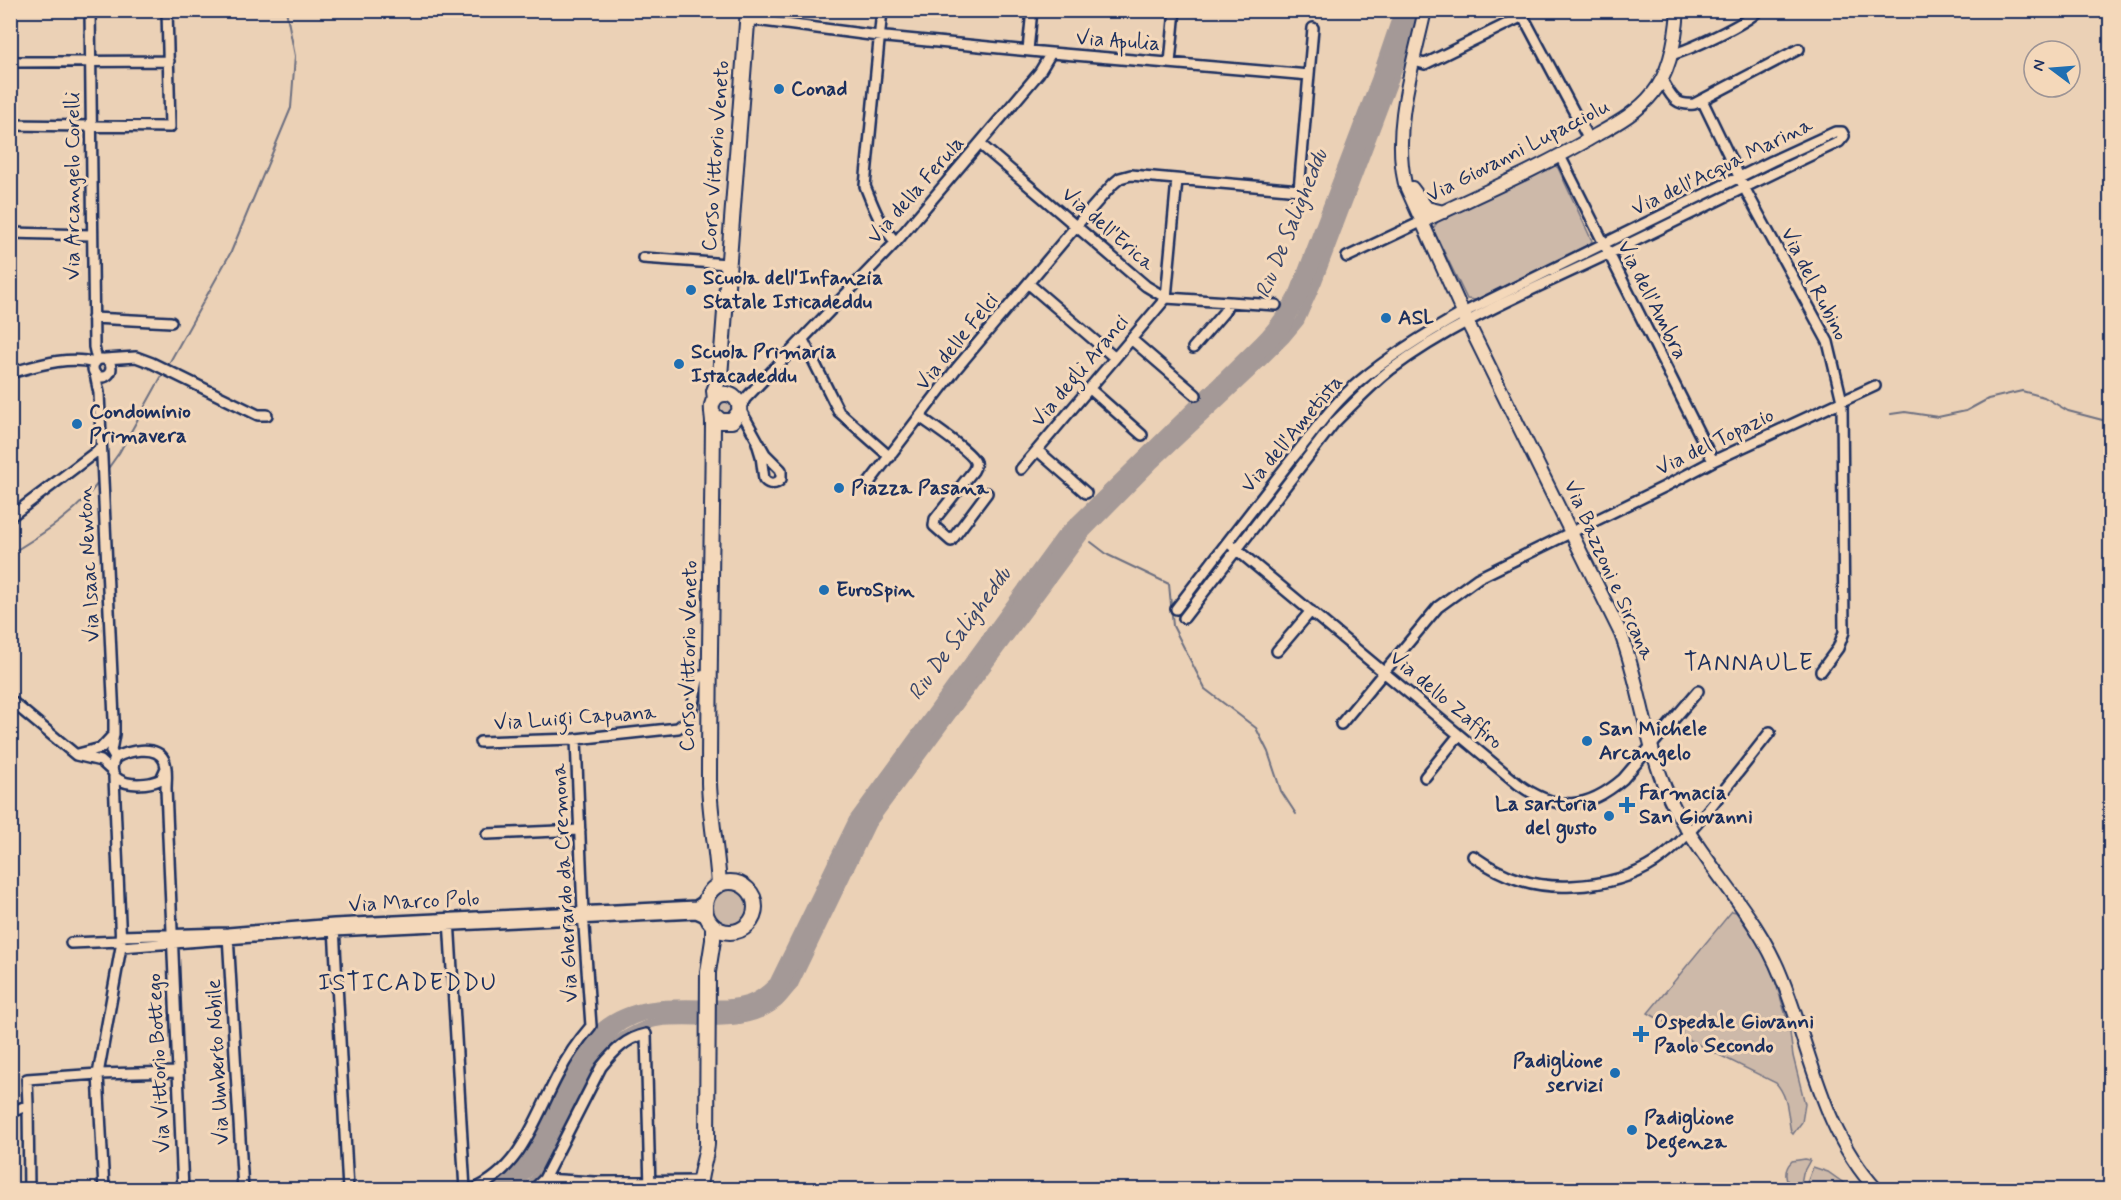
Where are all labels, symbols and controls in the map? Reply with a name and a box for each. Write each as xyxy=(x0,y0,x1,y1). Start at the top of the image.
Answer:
street label: Via Apulia xyxy=(1075,24,1161,59)
north arrow xyxy=(2022,39,2082,99)
text: N xyxy=(2027,57,2051,73)
street label: Corso Vittorio Veneto xyxy=(695,60,737,252)
place label: Conad xyxy=(791,75,847,103)
marker: Conad xyxy=(772,82,786,96)
street label: Via Arcangelo Corelli xyxy=(59,92,87,280)
street label: Via Giovanni Lupacciolu xyxy=(1421,93,1615,209)
street label: Via dell'Acqua Marina xyxy=(1627,111,1818,223)
street label: Via della Ferula xyxy=(861,130,971,250)
water label: Riu De Saligheddu xyxy=(1249,144,1336,303)
street label: Via dell'Erica xyxy=(1055,181,1161,278)
street label: Via del Rubino xyxy=(1773,223,1855,345)
street label: Via dell'Ambra xyxy=(1610,236,1694,364)
place label: Scuola dell'Infanzia Statale Isticadeddu xyxy=(703,264,883,316)
marker: Scuola dell'Infanzia Statale Isticadeddu xyxy=(684,283,698,297)
street label: Via delle Felci xyxy=(909,287,1005,397)
place label: ASL xyxy=(1398,304,1434,332)
street label: Via degli Aranci xyxy=(1025,309,1137,434)
marker: ASL xyxy=(1379,311,1393,325)
place label: Scuola Primaria Istacadeddu xyxy=(691,338,837,390)
marker: Scuola Primaria Istacadeddu xyxy=(672,357,686,371)
street label: Via dell'Ametista xyxy=(1234,369,1350,499)
place label: Condominio Primavera xyxy=(89,398,191,450)
street label: Via del Topazio xyxy=(1651,401,1779,483)
marker: Condominio Primavera xyxy=(70,417,84,431)
place label: Piazza Pasana xyxy=(851,474,990,502)
street label: Via Bazzoni e Sircana xyxy=(1557,476,1661,665)
marker: Piazza Pasana xyxy=(832,481,846,495)
street label: Via Isaac Newton xyxy=(71,485,107,643)
street label: Corso Vittorio Veneto xyxy=(673,560,705,752)
water label: Riu De Saligheddu xyxy=(902,561,1019,707)
place label: EuroSpin xyxy=(836,576,915,604)
marker: EuroSpin xyxy=(817,583,831,597)
street label: Via dello Zaffiro xyxy=(1383,644,1509,756)
district label: TANNAULE xyxy=(1684,648,1814,679)
street label: Via Luigi Capuana xyxy=(493,698,658,740)
place label: San Michele Arcangelo xyxy=(1599,715,1707,767)
marker: San Michele Arcangelo xyxy=(1580,734,1594,748)
street label: Via Gherardo da Cremona xyxy=(545,762,585,1003)
place label: Farmacia San Giovanni xyxy=(1639,779,1753,831)
place label: La sartoria del gusto xyxy=(1495,790,1597,844)
marker: Farmacia San Giovanni xyxy=(1620,798,1634,812)
marker: La sartoria del gusto xyxy=(1602,809,1616,823)
street label: Via Marco Polo xyxy=(348,885,480,919)
district label: ISTICADEDDU xyxy=(318,968,498,999)
street label: Via Vittorio Bottego xyxy=(140,972,178,1154)
street label: Via Umberto Nobile xyxy=(200,978,236,1146)
place label: Ospedale Giovanni Paolo Secondo xyxy=(1654,1008,1814,1060)
marker: Ospedale Giovanni Paolo Secondo xyxy=(1632,1025,1650,1043)
place label: Padiglione servizi xyxy=(1513,1047,1603,1099)
marker: Padiglione servizi xyxy=(1608,1066,1622,1080)
place label: Padiglione Degenza xyxy=(1644,1104,1734,1158)
marker: Padiglione Degenza xyxy=(1625,1123,1639,1137)

